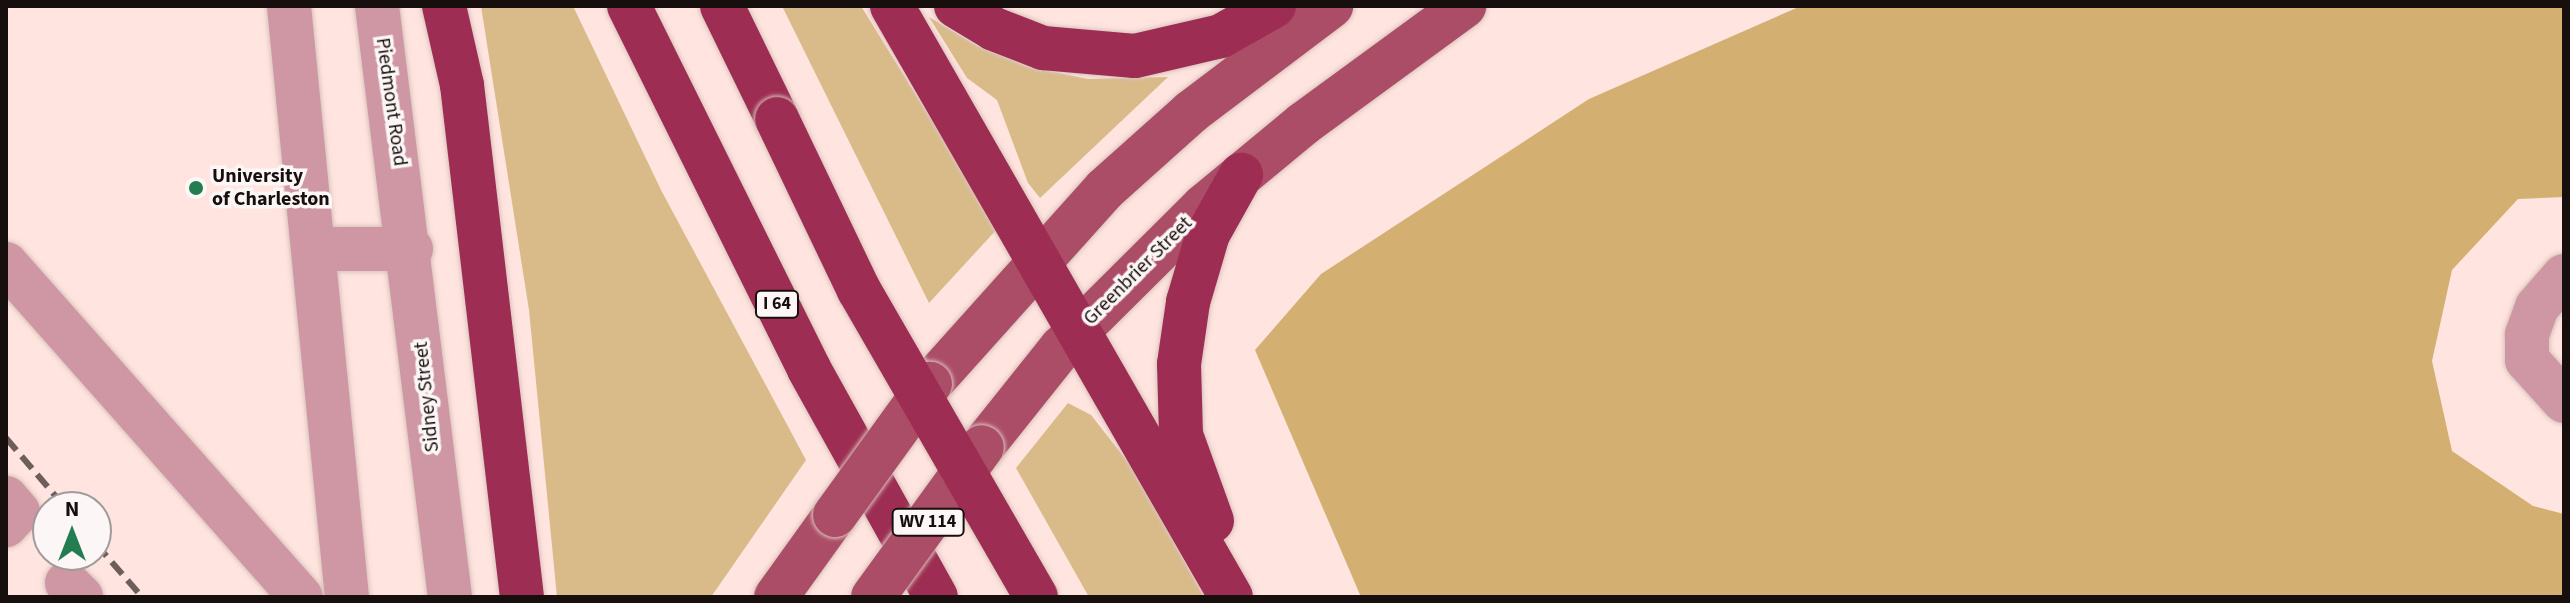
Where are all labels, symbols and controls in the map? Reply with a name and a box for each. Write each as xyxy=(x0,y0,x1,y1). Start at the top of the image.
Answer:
street label: Piedmont Road xyxy=(370,36,412,168)
place label: University of Charleston xyxy=(212,164,330,211)
marker: University of Charleston xyxy=(187,179,205,197)
street label: Greenbrier Street xyxy=(1079,212,1197,330)
road number: I 64 xyxy=(753,290,801,318)
street label: Sidney Street xyxy=(409,340,445,454)
north arrow xyxy=(32,491,112,571)
text: N xyxy=(65,493,79,525)
road number: WV 114 xyxy=(890,508,966,536)

